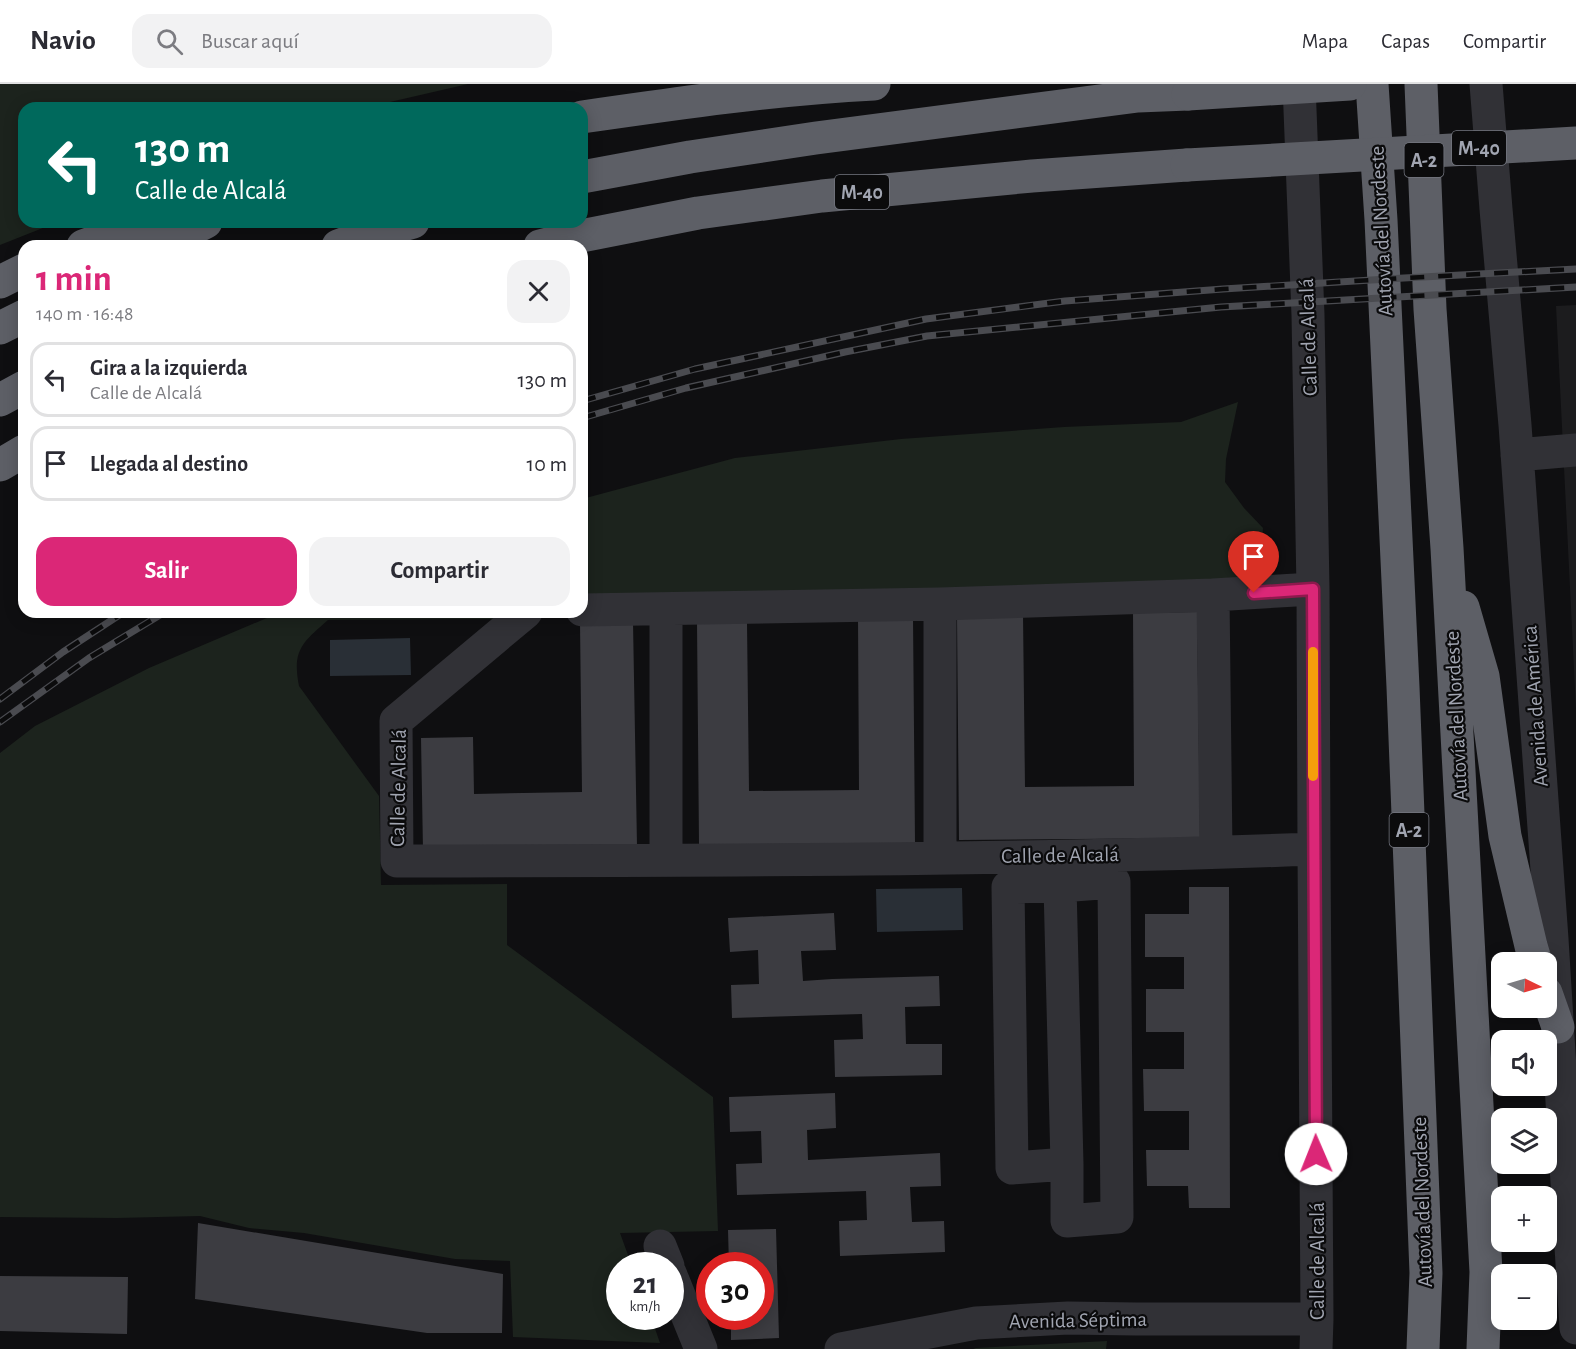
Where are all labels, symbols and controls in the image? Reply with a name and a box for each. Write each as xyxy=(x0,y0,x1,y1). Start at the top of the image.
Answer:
search box xyxy=(132,14,552,68)
icon: search xyxy=(153,25,186,58)
text: Navio xyxy=(30,27,96,55)
text: Buscar aquí xyxy=(201,30,299,52)
text: Mapa xyxy=(1302,31,1348,52)
text: Capas xyxy=(1381,31,1430,52)
text: Compartir xyxy=(1463,31,1546,52)
icon: left xyxy=(36,126,114,204)
text: 130 m xyxy=(135,128,230,170)
road number: M-40 xyxy=(1452,131,1506,165)
road number: A-2 xyxy=(1404,143,1444,177)
street label: Autovía del Nordeste xyxy=(1367,145,1396,317)
road number: M-40 xyxy=(835,175,889,209)
text: Calle de Alcalá xyxy=(135,177,287,204)
button: close xyxy=(507,260,570,323)
text: 1 min xyxy=(36,261,112,297)
street label: Calle de Alcalá xyxy=(1296,277,1321,396)
text: 140 m · 16:48 xyxy=(36,304,134,324)
text: Gira a la izquierda xyxy=(90,357,248,379)
icon: left xyxy=(39,363,72,396)
text: 130 m xyxy=(518,369,567,391)
text: Calle de Alcalá xyxy=(90,383,202,403)
icon: arrive xyxy=(39,447,72,480)
text: Llegada al destino xyxy=(90,453,248,475)
text: 10 m xyxy=(527,453,567,475)
pin xyxy=(1228,531,1279,593)
button: Salir xyxy=(36,537,297,606)
button: Compartir xyxy=(309,537,570,606)
icon: arrive xyxy=(1237,540,1270,573)
street label: Avenida de América xyxy=(1519,624,1552,787)
street label: Autovía del Nordeste xyxy=(1442,630,1471,802)
street label: Calle de Alcalá xyxy=(387,729,410,847)
road number: A-2 xyxy=(1390,813,1428,847)
street label: Calle de Alcalá xyxy=(1001,844,1119,867)
north arrow xyxy=(1491,952,1557,1018)
map controls xyxy=(1491,952,1557,1330)
button: sound xyxy=(1491,1030,1557,1096)
button: layers xyxy=(1491,1108,1557,1174)
street label: Autovía del Nordeste xyxy=(1409,1116,1436,1288)
position arrow xyxy=(1284,1122,1348,1186)
button: + xyxy=(1491,1186,1557,1252)
street label: Calle de Alcalá xyxy=(1307,1202,1328,1320)
speed limit sign: 30 xyxy=(696,1252,774,1330)
button: − xyxy=(1491,1264,1557,1330)
text: 21 xyxy=(633,1269,657,1299)
text: km/h xyxy=(630,1299,660,1314)
street label: Avenida Séptima xyxy=(1009,1309,1148,1332)

